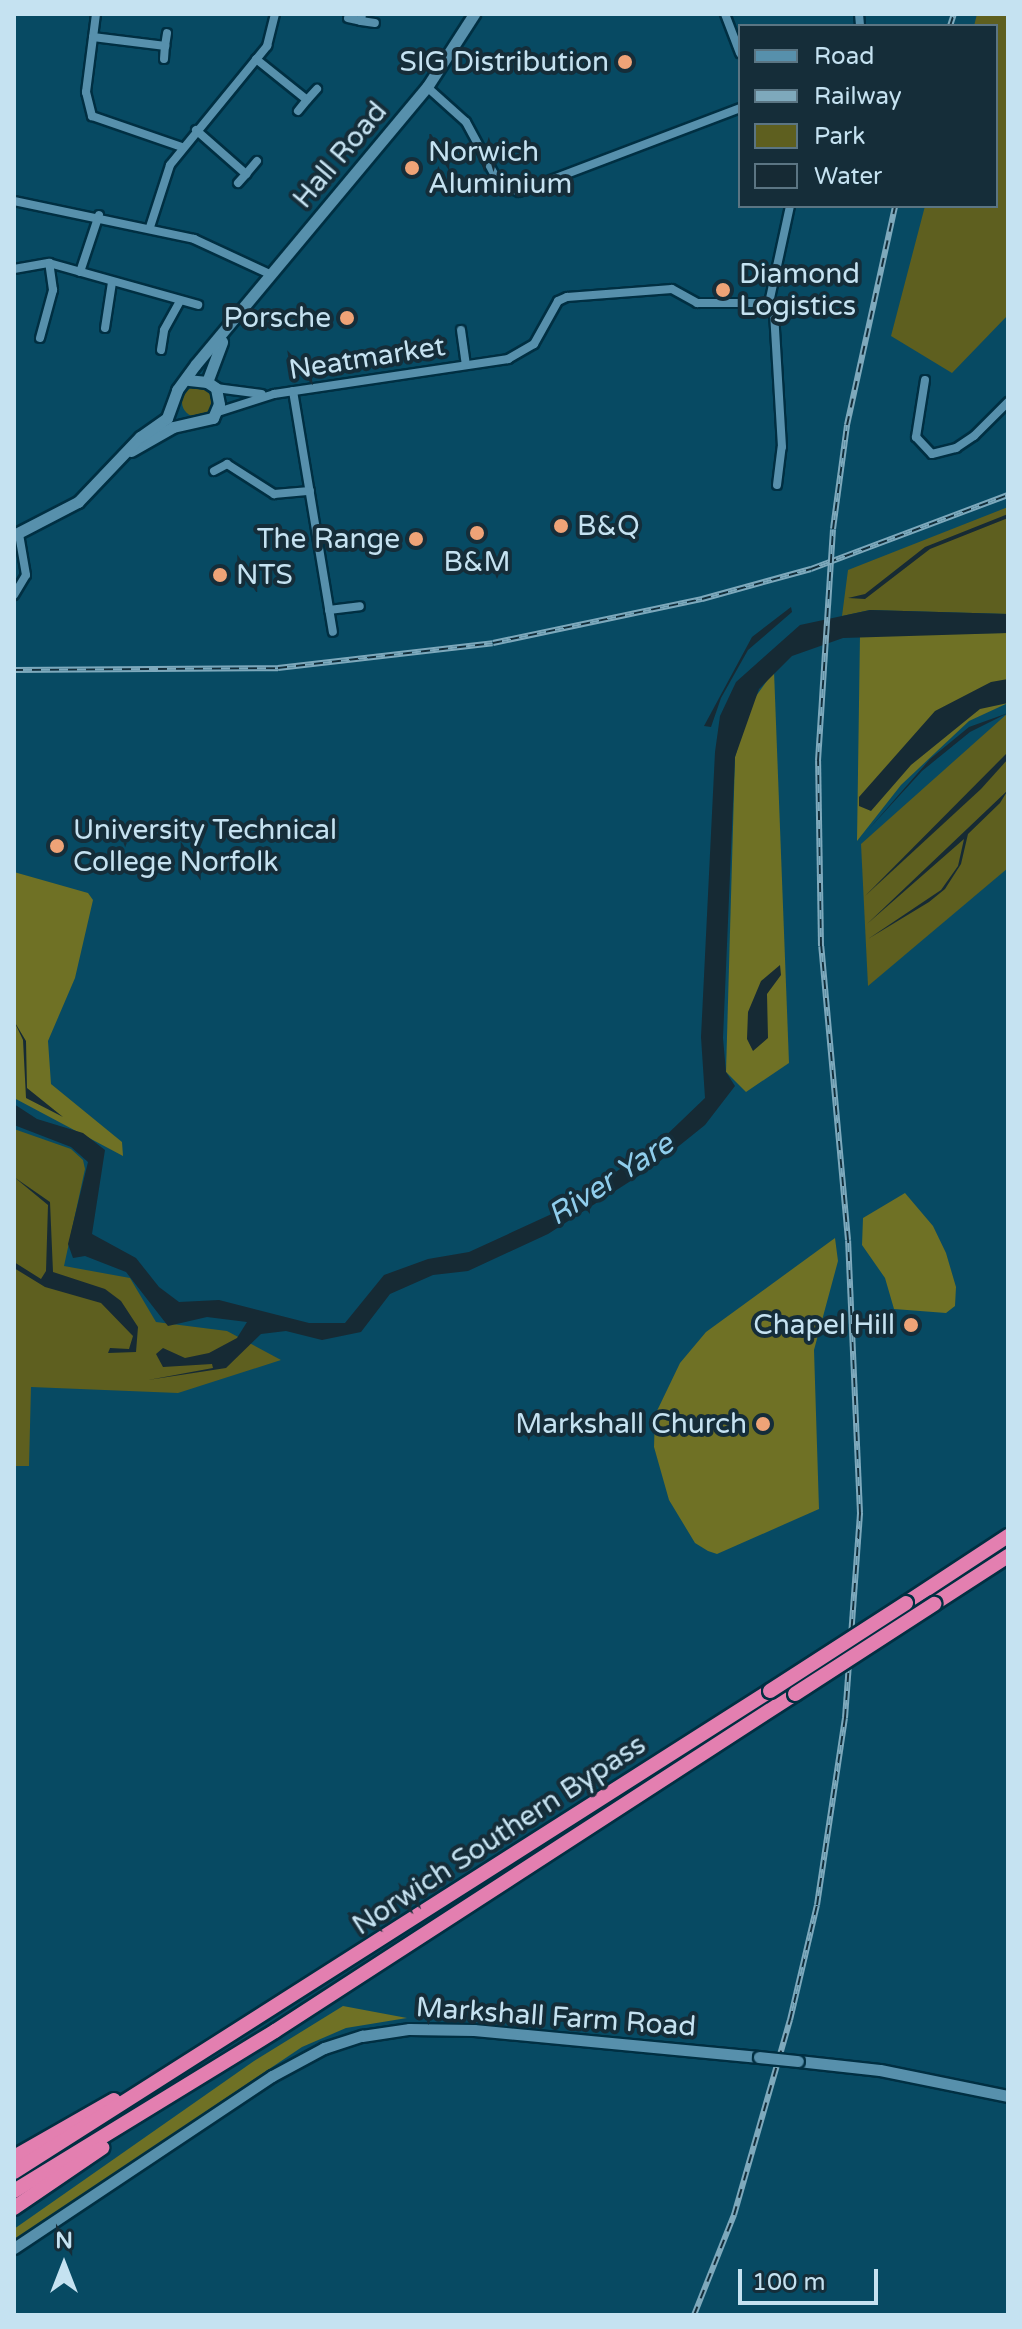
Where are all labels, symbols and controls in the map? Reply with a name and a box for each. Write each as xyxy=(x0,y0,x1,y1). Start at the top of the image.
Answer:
legend xyxy=(738,24,998,208)
text: Road xyxy=(814,42,874,71)
place label: SIG Distribution xyxy=(399,45,609,79)
marker: SIG Distribution xyxy=(616,53,634,71)
text: Railway xyxy=(814,82,902,111)
street label: Hall Road xyxy=(286,95,394,215)
text: Park xyxy=(814,122,865,151)
place label: Norwich Aluminium xyxy=(428,135,572,201)
marker: Norwich Aluminium xyxy=(403,159,421,177)
text: Water xyxy=(814,162,882,191)
place label: Diamond Logistics xyxy=(739,257,860,323)
marker: Diamond Logistics xyxy=(714,281,732,299)
place label: Porsche xyxy=(224,301,331,335)
marker: Porsche xyxy=(338,309,356,327)
street label: Neatmarket xyxy=(286,329,448,387)
place label: B&Q xyxy=(577,509,640,543)
marker: B&Q xyxy=(552,517,570,535)
place label: The Range xyxy=(257,522,400,556)
marker: B&M xyxy=(468,524,486,542)
marker: The Range xyxy=(407,530,425,548)
place label: B&M xyxy=(444,545,510,579)
place label: NTS xyxy=(236,558,293,592)
marker: NTS xyxy=(211,566,229,584)
place label: University Technical College Norfolk xyxy=(73,813,337,879)
marker: University Technical College Norfolk xyxy=(48,837,66,855)
water label: River Yare xyxy=(541,1126,681,1234)
place label: Chapel Hill xyxy=(753,1308,895,1342)
marker: Chapel Hill xyxy=(902,1316,920,1334)
place label: Markshall Church xyxy=(515,1407,747,1441)
marker: Markshall Church xyxy=(754,1415,772,1433)
street label: Norwich Southern Bypass xyxy=(346,1728,652,1942)
street label: Markshall Farm Road xyxy=(415,1990,697,2044)
north arrow xyxy=(24,2225,104,2305)
text: N xyxy=(55,2228,73,2254)
scale bar xyxy=(742,2253,882,2303)
text: 100 m xyxy=(752,2268,826,2297)

